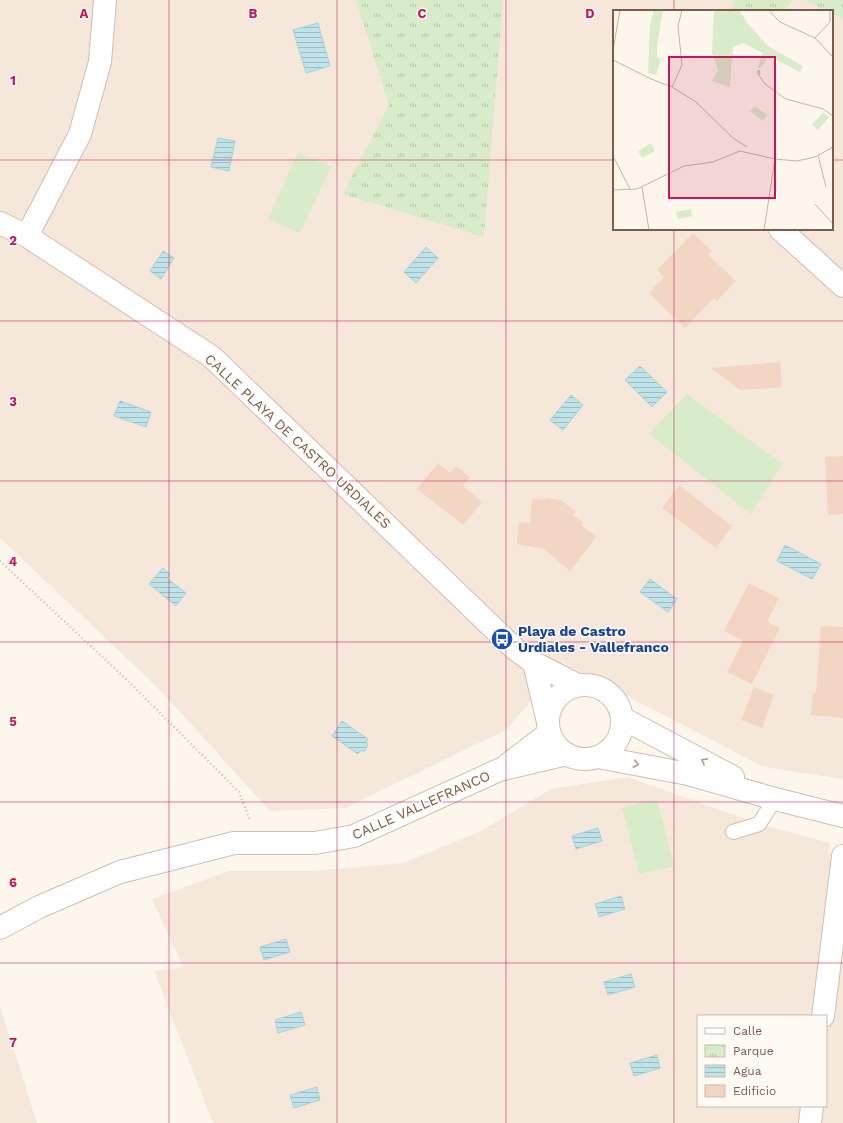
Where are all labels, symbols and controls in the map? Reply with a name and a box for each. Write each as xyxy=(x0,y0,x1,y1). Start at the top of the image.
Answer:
text: A xyxy=(80,6,89,21)
text: B xyxy=(249,6,258,21)
text: C xyxy=(418,6,427,21)
text: D xyxy=(585,6,595,21)
inset map xyxy=(613,10,833,230)
text: 1 xyxy=(10,73,16,88)
text: 2 xyxy=(9,233,17,248)
street label: CALLE PLAYA DE CASTRO URDIALES xyxy=(202,351,394,531)
text: 3 xyxy=(9,394,17,409)
text: 4 xyxy=(9,554,18,569)
place label: Playa de Castro Urdiales - Vallefranco xyxy=(518,623,669,655)
bus stop icon: Playa de Castro Urdiales - Vallefranco xyxy=(489,626,515,652)
text: 5 xyxy=(9,714,17,729)
one-way arrow xyxy=(633,759,639,768)
one-way arrow xyxy=(700,759,708,766)
street label: CALLE VALLEFRANCO xyxy=(349,767,493,843)
text: 6 xyxy=(9,875,17,890)
legend xyxy=(697,1015,827,1107)
text: Calle xyxy=(733,1024,762,1038)
text: 7 xyxy=(9,1035,17,1050)
text: Parque xyxy=(733,1044,774,1058)
text: Agua xyxy=(733,1064,762,1078)
text: Edificio xyxy=(733,1084,776,1098)

